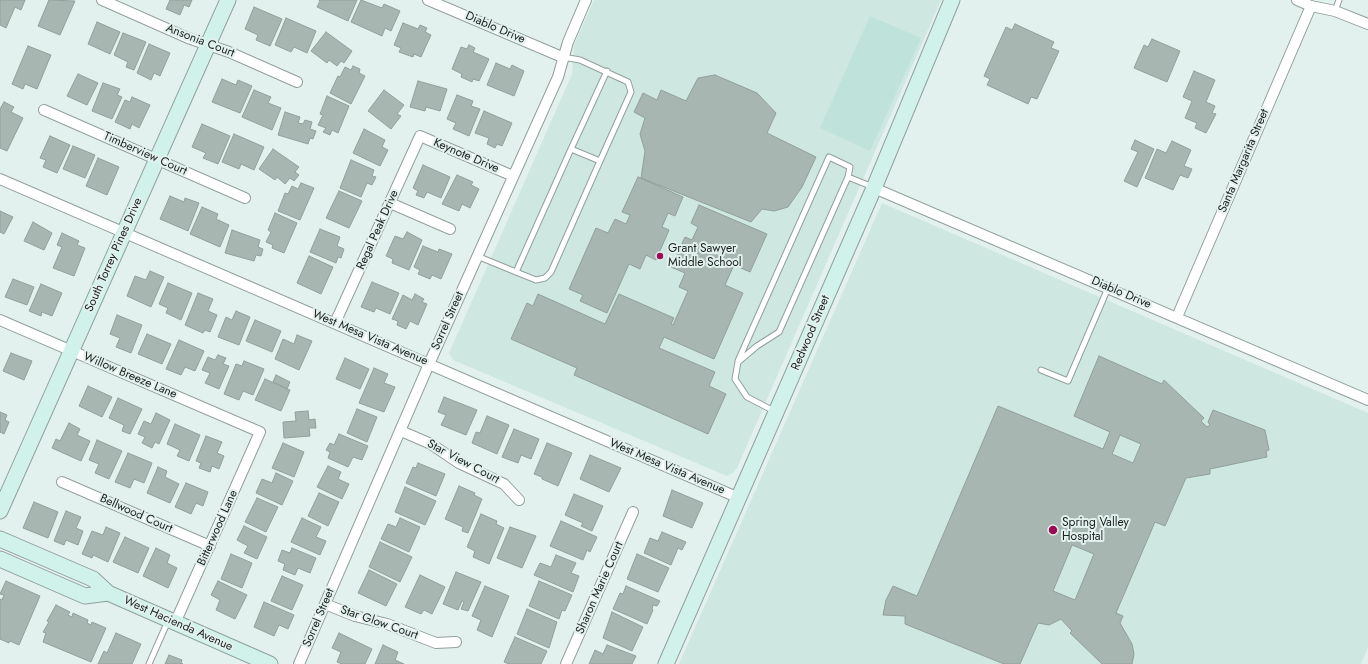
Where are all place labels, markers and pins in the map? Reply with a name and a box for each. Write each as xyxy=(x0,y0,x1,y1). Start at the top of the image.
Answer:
place label: Grant Sawyer Middle School xyxy=(668,242,742,270)
marker: Grant Sawyer Middle School xyxy=(655,251,665,261)
place label: Spring Valley Hospital xyxy=(1062,516,1129,544)
marker: Spring Valley Hospital xyxy=(1047,524,1059,536)

